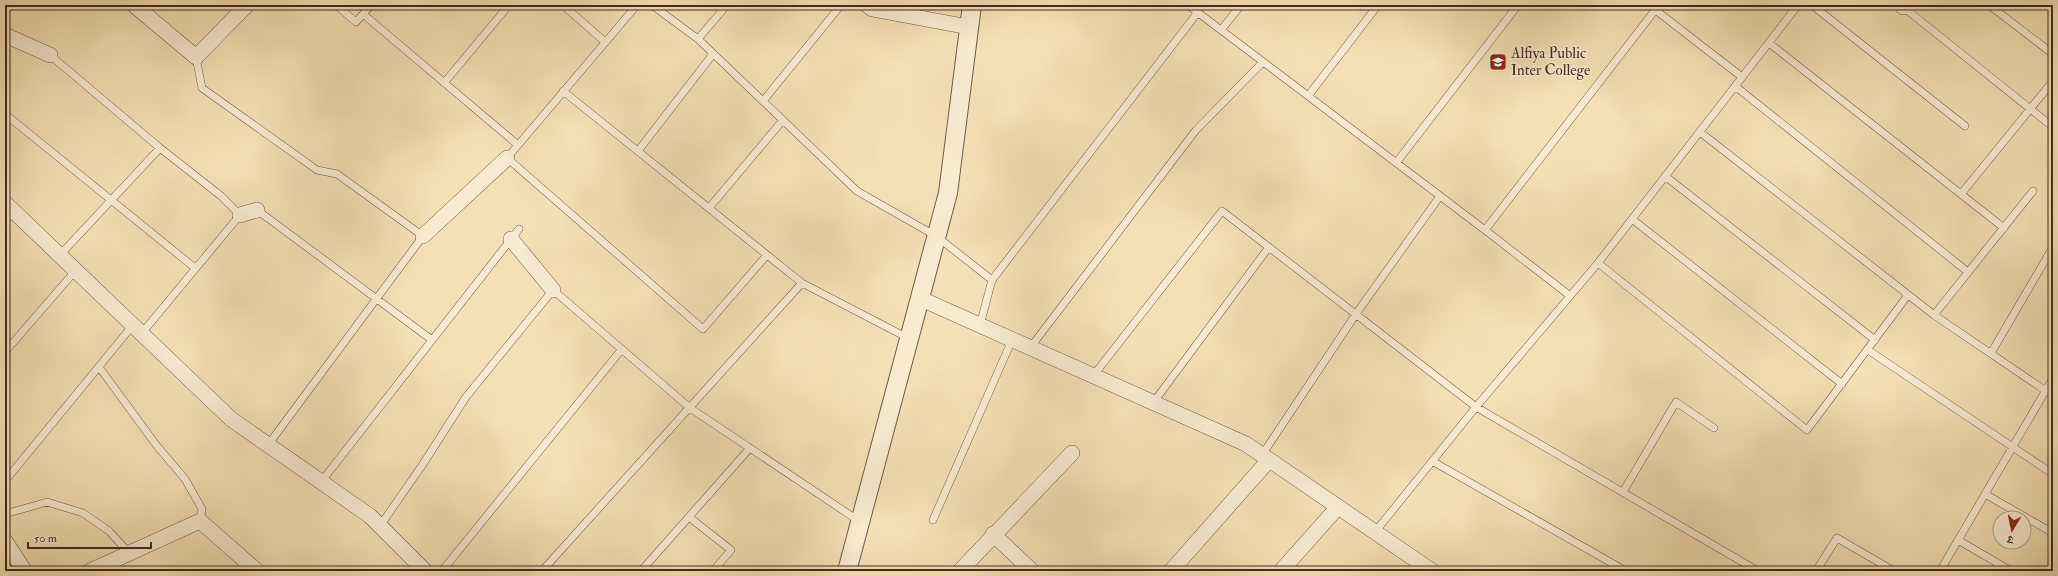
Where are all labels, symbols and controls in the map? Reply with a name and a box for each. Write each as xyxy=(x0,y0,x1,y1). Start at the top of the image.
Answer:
place label: Alfiya Public Inter College xyxy=(1510,44,1590,80)
school or university icon: Alfiya Public Inter College xyxy=(1488,52,1508,72)
north arrow xyxy=(1992,510,2032,550)
scale bar xyxy=(28,524,151,550)
text: 50 m xyxy=(34,531,58,546)
text: उ xyxy=(2005,532,2015,546)

